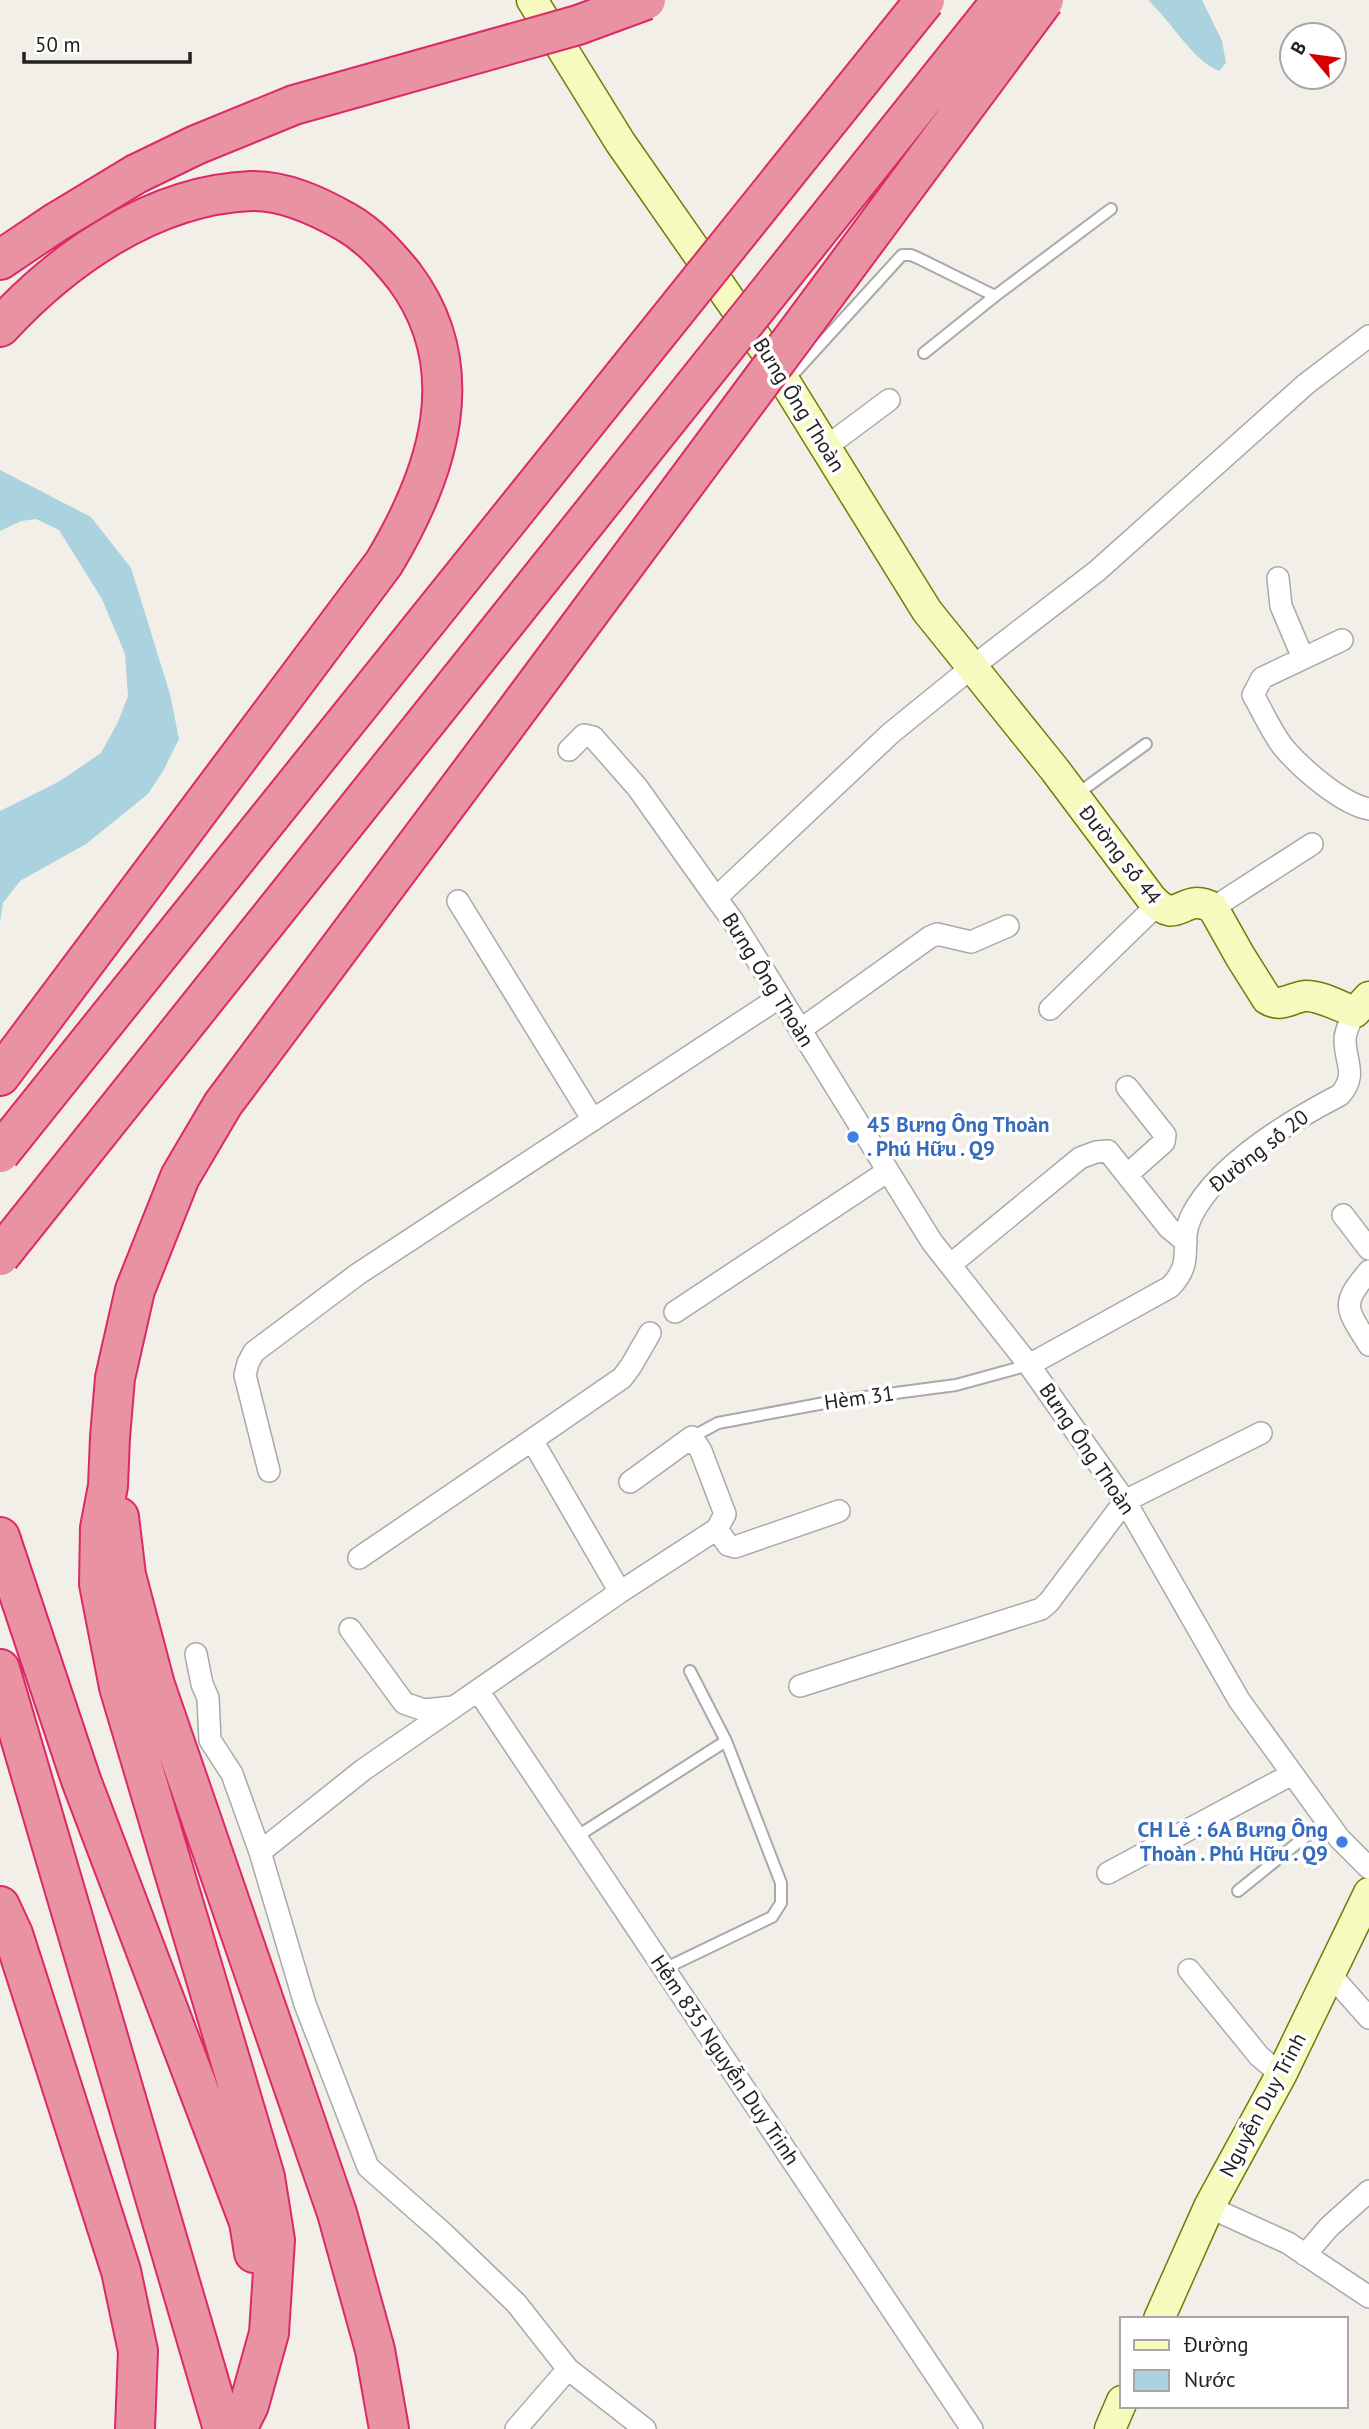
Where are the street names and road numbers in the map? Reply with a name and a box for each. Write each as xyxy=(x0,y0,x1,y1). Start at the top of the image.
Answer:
street label: Bưng Ông Thoàn xyxy=(747,333,851,477)
street label: Đường số 44 xyxy=(1073,799,1168,910)
street label: Bưng Ông Thoàn xyxy=(716,908,820,1052)
street label: Đường số 20 xyxy=(1203,1103,1314,1198)
street label: Bưng Ông Thoàn xyxy=(1033,1378,1141,1520)
street label: Hèm 31 xyxy=(822,1379,896,1416)
street label: Hẻm 835 Nguyễn Duy Trinh xyxy=(645,1949,806,2170)
street label: Nguyễn Duy Trinh xyxy=(1213,2028,1312,2182)

